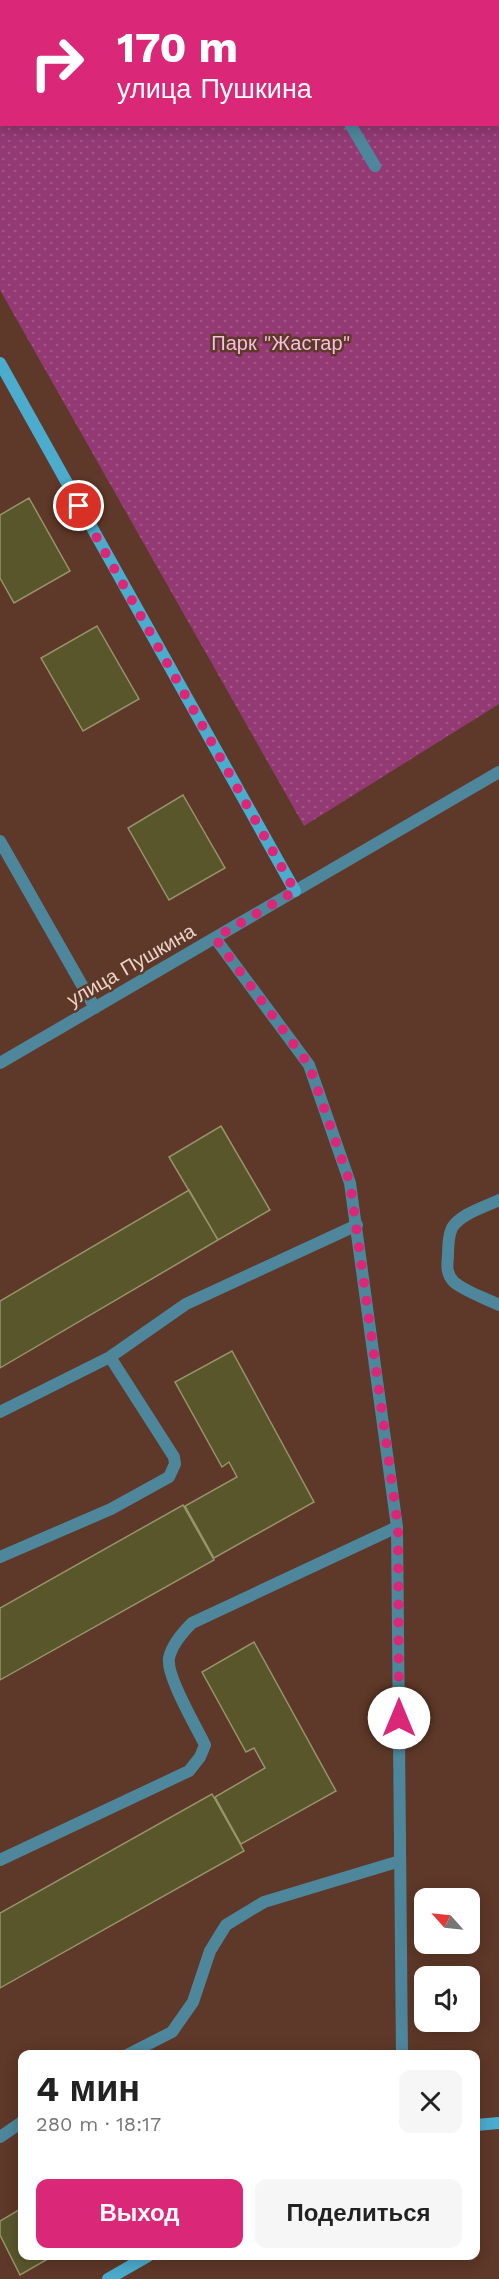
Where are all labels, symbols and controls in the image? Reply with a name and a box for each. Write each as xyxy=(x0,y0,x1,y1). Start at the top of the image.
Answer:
text: 170 m xyxy=(117,23,238,72)
icon: right xyxy=(18,24,96,102)
text: улица Пушкина xyxy=(117,73,312,105)
park label: Парк "Жастар" xyxy=(211,331,351,355)
pin xyxy=(53,480,104,531)
icon: arrive xyxy=(62,489,95,522)
street label: улица Пушкина xyxy=(63,918,200,1011)
position arrow xyxy=(367,1686,431,1750)
north arrow xyxy=(414,1888,480,1954)
map controls xyxy=(414,1888,480,2032)
button: sound xyxy=(414,1966,480,2032)
text: 4 мин xyxy=(36,2068,140,2110)
button: close xyxy=(399,2070,462,2133)
text: 280 m · 18:17 xyxy=(36,2112,161,2136)
button: Выход xyxy=(36,2179,243,2248)
button: Поделиться xyxy=(255,2179,462,2248)

